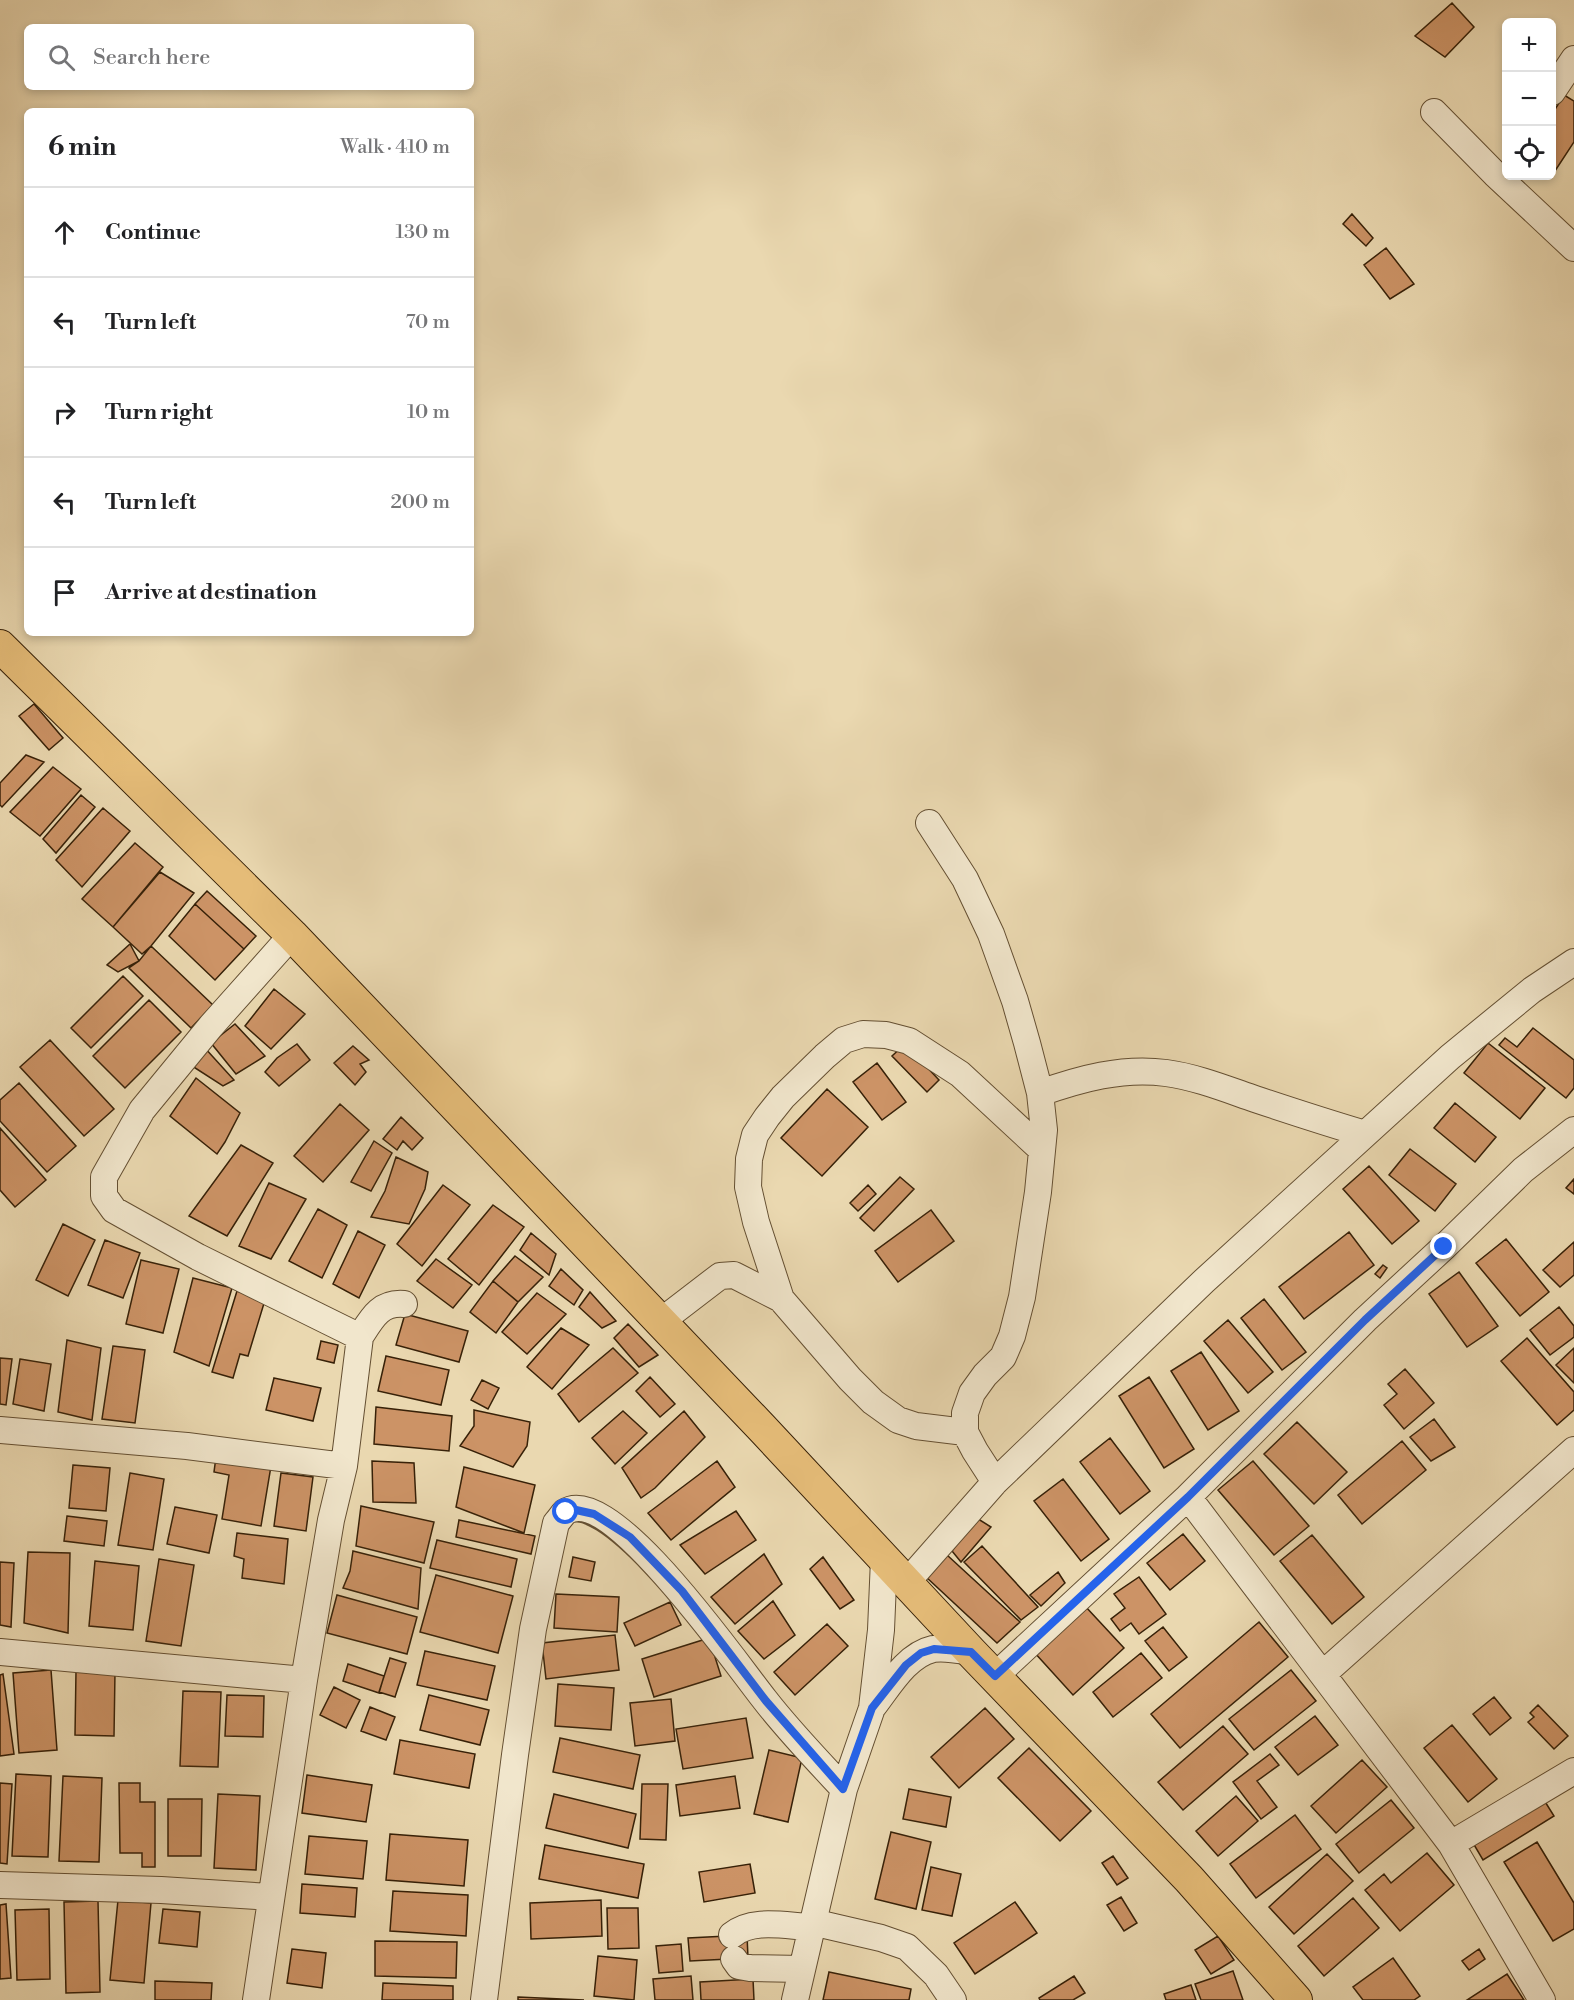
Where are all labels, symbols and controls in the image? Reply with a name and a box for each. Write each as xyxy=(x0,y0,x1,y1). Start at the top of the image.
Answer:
map controls xyxy=(1502,18,1556,180)
button: + xyxy=(1502,18,1556,72)
search box xyxy=(24,24,474,90)
icon: search xyxy=(45,41,78,74)
text: Search here xyxy=(93,44,210,71)
button: − xyxy=(1502,72,1556,126)
button: locate xyxy=(1502,126,1556,180)
text: 6 min xyxy=(48,131,116,163)
text: Walk · 410 m xyxy=(340,135,450,160)
icon: ahead xyxy=(48,216,81,249)
text: Continue xyxy=(105,219,201,246)
text: 130 m xyxy=(395,220,450,245)
icon: left xyxy=(48,306,81,339)
text: Turn left xyxy=(105,309,196,336)
text: 70 m xyxy=(406,310,450,335)
icon: right xyxy=(48,396,81,429)
text: Turn right xyxy=(105,399,213,426)
text: 10 m xyxy=(407,400,450,425)
icon: left xyxy=(48,486,81,519)
text: Turn left xyxy=(105,489,196,516)
text: 200 m xyxy=(390,490,450,515)
icon: arrive xyxy=(48,576,81,609)
text: Arrive at destination xyxy=(105,579,317,606)
route end xyxy=(1430,1233,1456,1259)
route start xyxy=(552,1498,578,1524)

